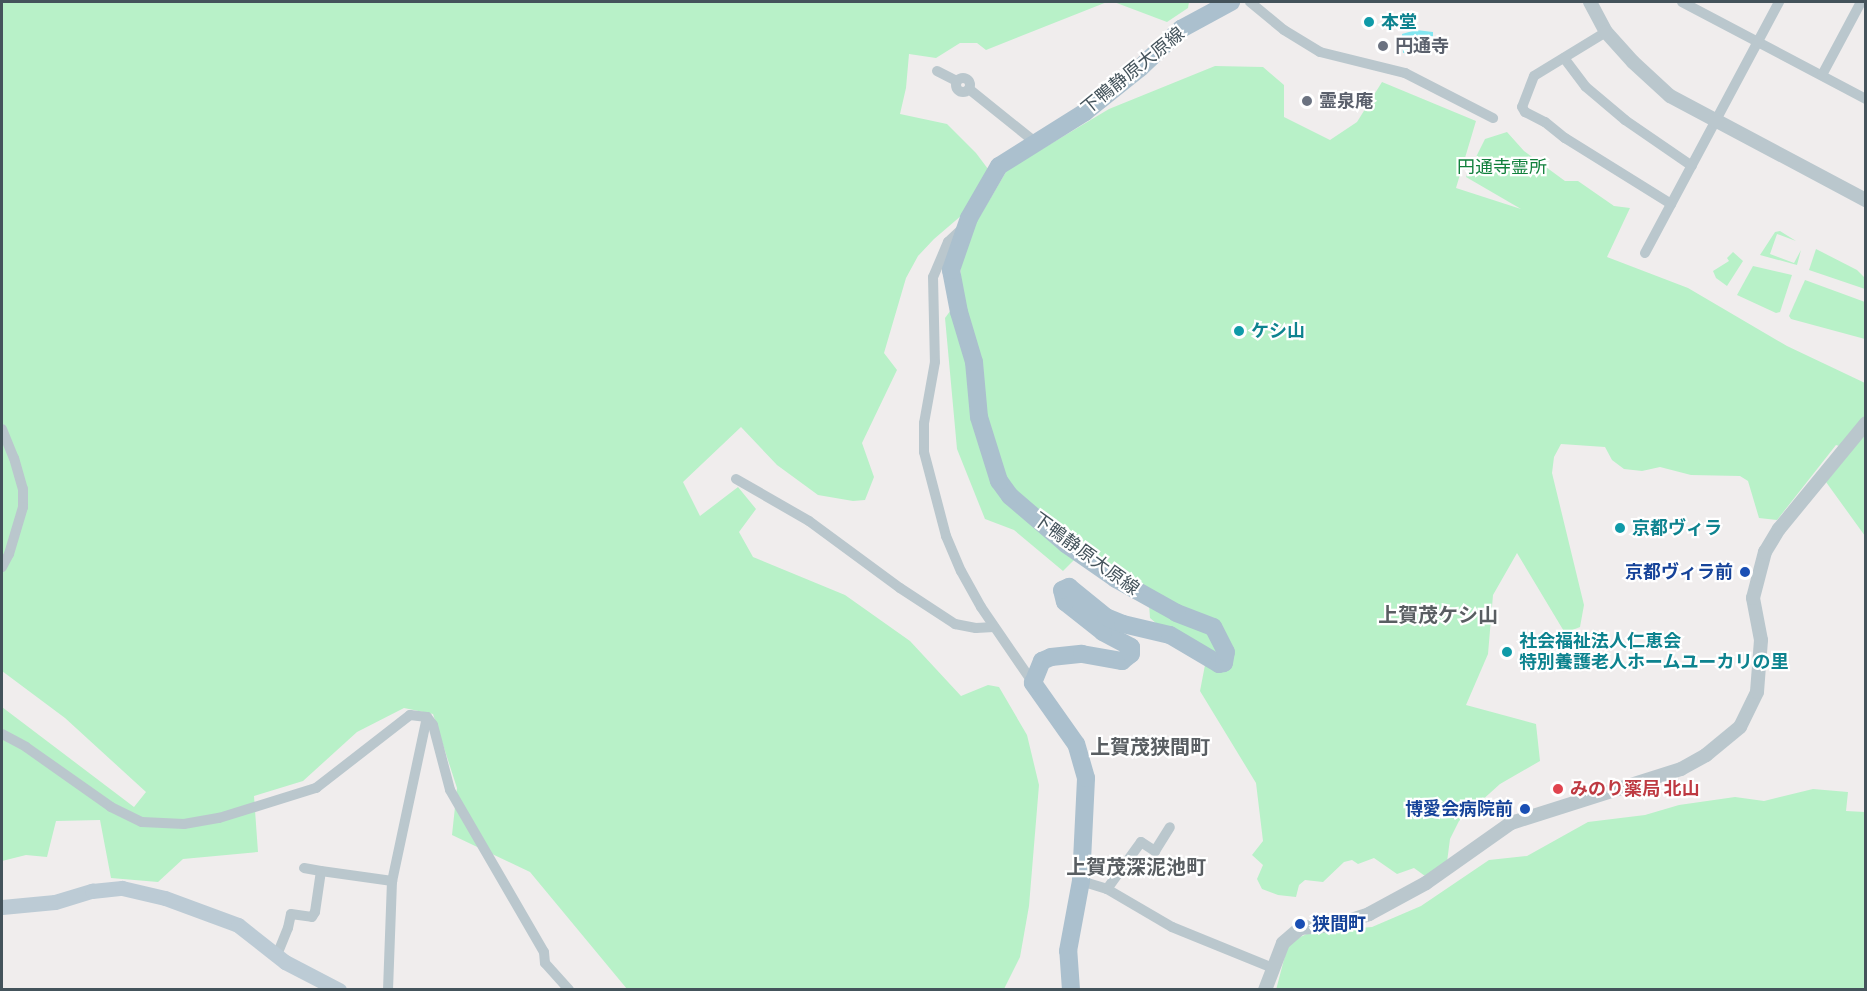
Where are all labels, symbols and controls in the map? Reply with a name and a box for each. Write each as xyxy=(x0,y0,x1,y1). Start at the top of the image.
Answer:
place label: 本堂 xyxy=(1381,11,1417,33)
marker: 本堂 xyxy=(1362,15,1376,29)
street label: 下鴨静原大原線 xyxy=(1077,23,1189,119)
place label: 円通寺 xyxy=(1395,35,1449,57)
marker: 円通寺 xyxy=(1376,39,1390,53)
place label: 霊泉庵 xyxy=(1319,90,1373,112)
marker: 霊泉庵 xyxy=(1300,94,1314,108)
park label: 円通寺霊所 xyxy=(1457,156,1547,178)
place label: ケシ山 xyxy=(1251,320,1305,342)
marker: ケシ山 xyxy=(1232,324,1246,338)
street label: 下鴨静原大原線 xyxy=(1029,508,1143,600)
place label: 京都ヴィラ xyxy=(1632,517,1722,539)
marker: 京都ヴィラ xyxy=(1613,521,1627,535)
place label: 京都ヴィラ前 xyxy=(1625,561,1733,583)
marker: 京都ヴィラ前 xyxy=(1738,565,1752,579)
district label: 上賀茂ケシ山 xyxy=(1378,603,1498,627)
place label: 社会福祉法人仁恵会 特別養護老人ホームユーカリの里 xyxy=(1519,631,1789,674)
marker: 社会福祉法人仁恵会 特別養護老人ホームユーカリの里 xyxy=(1500,645,1514,659)
district label: 上賀茂狭間町 xyxy=(1090,735,1210,759)
place label: みのり薬局 北山 xyxy=(1570,778,1700,800)
marker: みのり薬局 北山 xyxy=(1551,782,1565,796)
place label: 博愛会病院前 xyxy=(1405,798,1513,820)
marker: 博愛会病院前 xyxy=(1518,802,1532,816)
district label: 上賀茂深泥池町 xyxy=(1066,855,1206,879)
place label: 狭間町 xyxy=(1312,913,1366,935)
marker: 狭間町 xyxy=(1293,917,1307,931)

